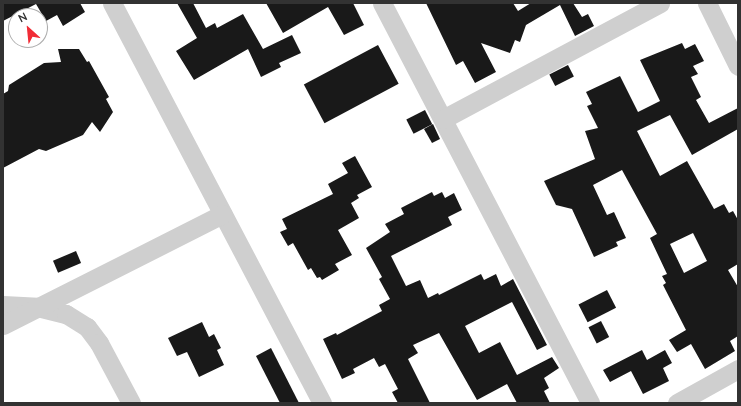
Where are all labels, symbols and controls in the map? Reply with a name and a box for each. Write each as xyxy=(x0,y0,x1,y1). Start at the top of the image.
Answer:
north arrow xyxy=(8,8,48,48)
text: N xyxy=(16,9,30,26)

